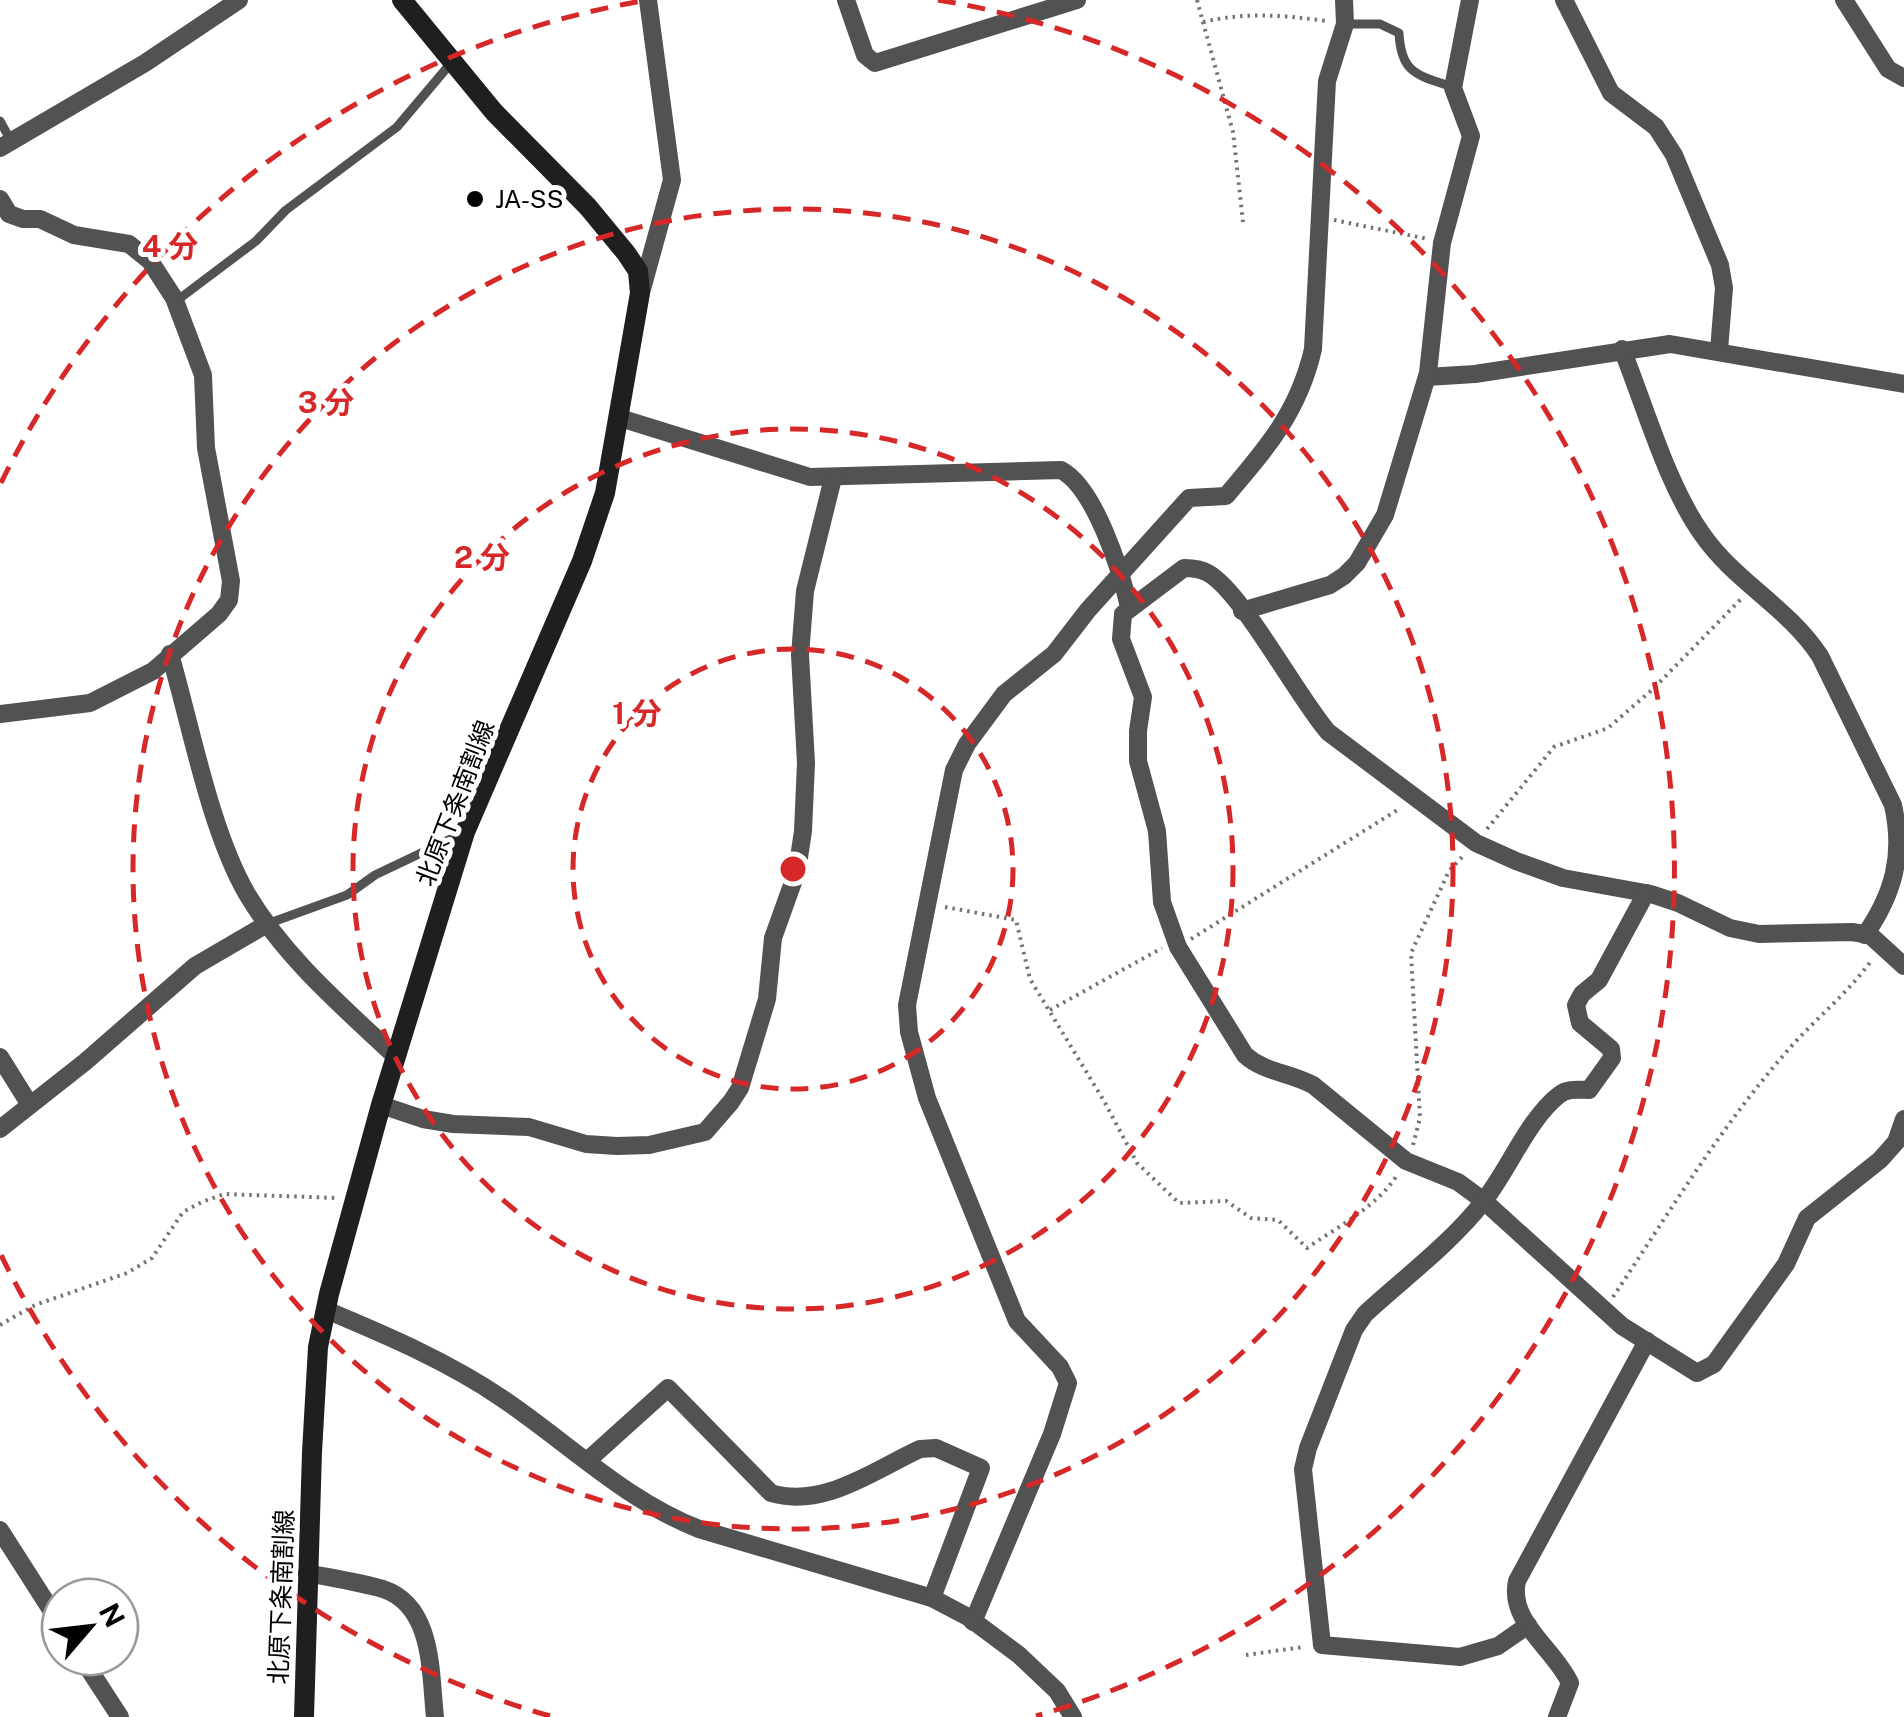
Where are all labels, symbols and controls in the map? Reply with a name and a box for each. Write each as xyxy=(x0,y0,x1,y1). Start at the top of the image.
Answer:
place label: JA-SS xyxy=(495,184,563,214)
marker: JA-SS xyxy=(464,188,486,210)
text: 4 分 xyxy=(142,228,198,264)
text: 3 分 xyxy=(298,384,354,420)
text: 2 分 xyxy=(454,539,510,575)
text: 1 分 xyxy=(612,695,662,731)
street label: 北原下条南割線 xyxy=(410,716,500,890)
centre of rings xyxy=(775,851,811,887)
street label: 北原下条南割線 xyxy=(263,1509,299,1685)
north arrow xyxy=(40,1577,140,1677)
text: N xyxy=(93,1598,132,1632)

